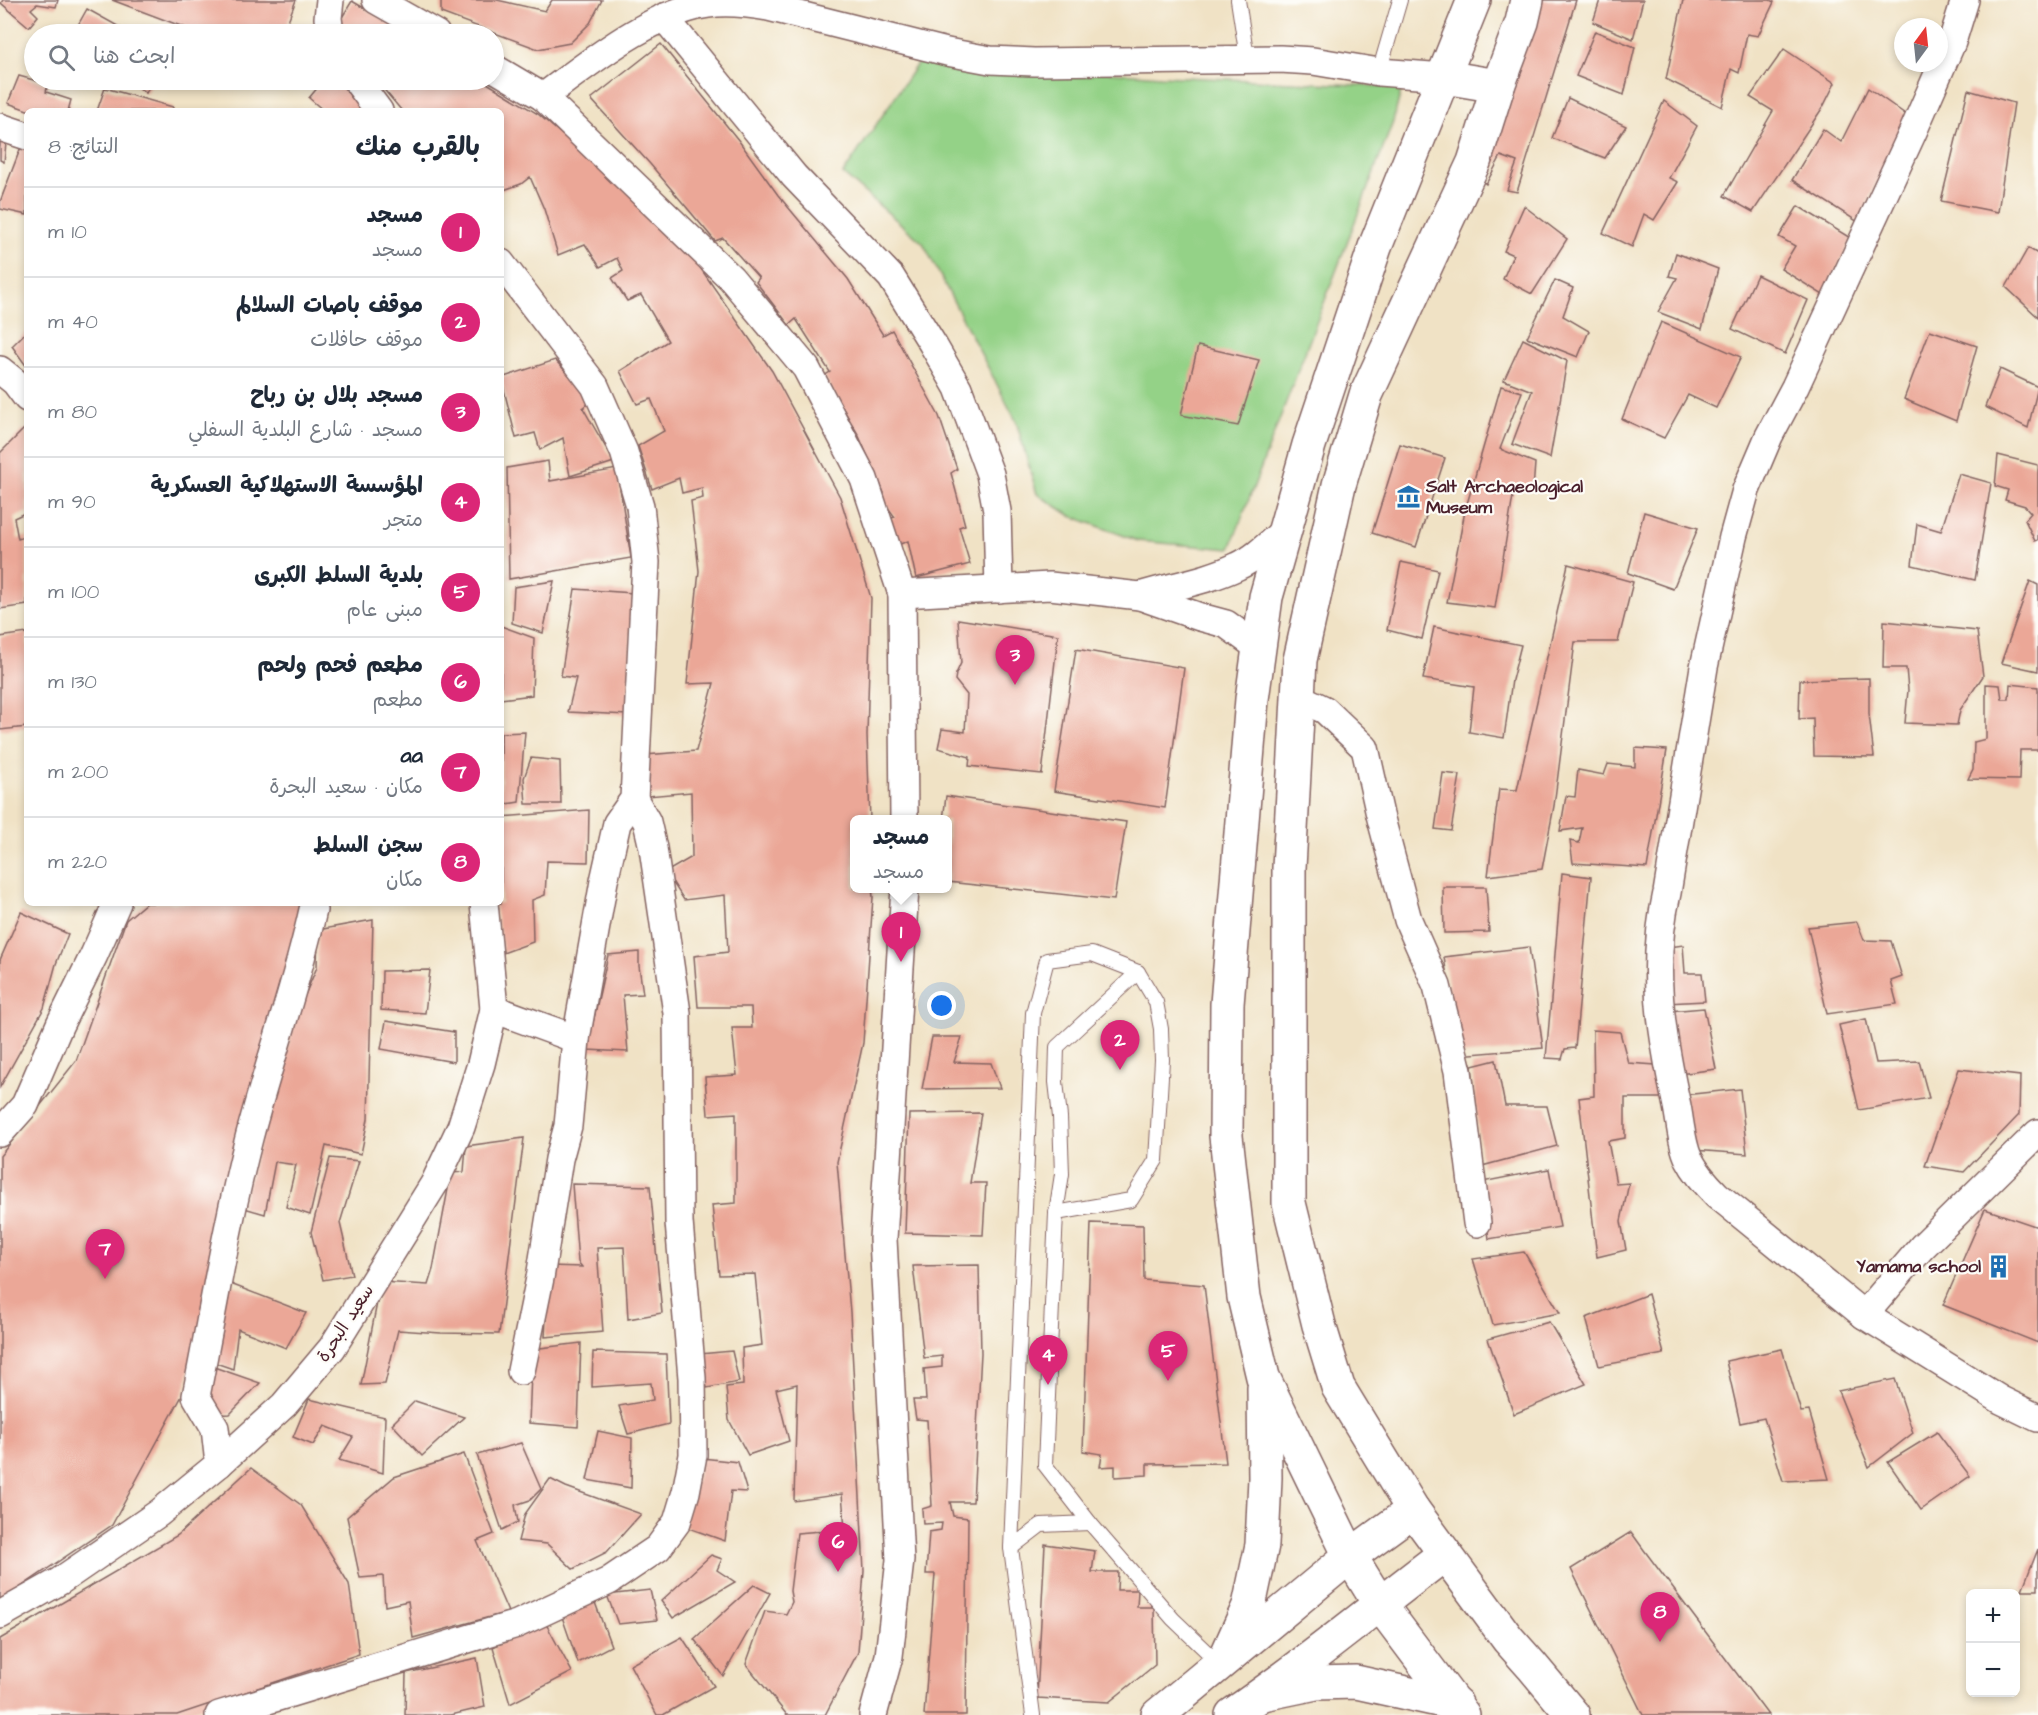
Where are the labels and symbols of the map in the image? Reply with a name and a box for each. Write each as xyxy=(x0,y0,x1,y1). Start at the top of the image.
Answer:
north arrow xyxy=(1894,18,1948,72)
place label: Salt Archaeological Museum xyxy=(1425,474,1583,520)
museum icon: Salt Archaeological Museum xyxy=(1395,483,1421,509)
pin: 3 xyxy=(996,636,1034,685)
pin: 1 xyxy=(882,912,920,962)
your location xyxy=(927,991,956,1020)
pin: 2 xyxy=(1100,1020,1140,1070)
pin: 7 xyxy=(86,1230,124,1279)
building icon: Yamama school xyxy=(1986,1253,2012,1279)
place label: Yamama school xyxy=(1856,1254,1981,1279)
street label: سعيد البحرة xyxy=(311,1280,380,1367)
pin: 5 xyxy=(1148,1332,1188,1381)
pin: 4 xyxy=(1028,1336,1068,1385)
pin: 6 xyxy=(818,1522,858,1572)
pin: 8 xyxy=(1640,1592,1680,1642)

